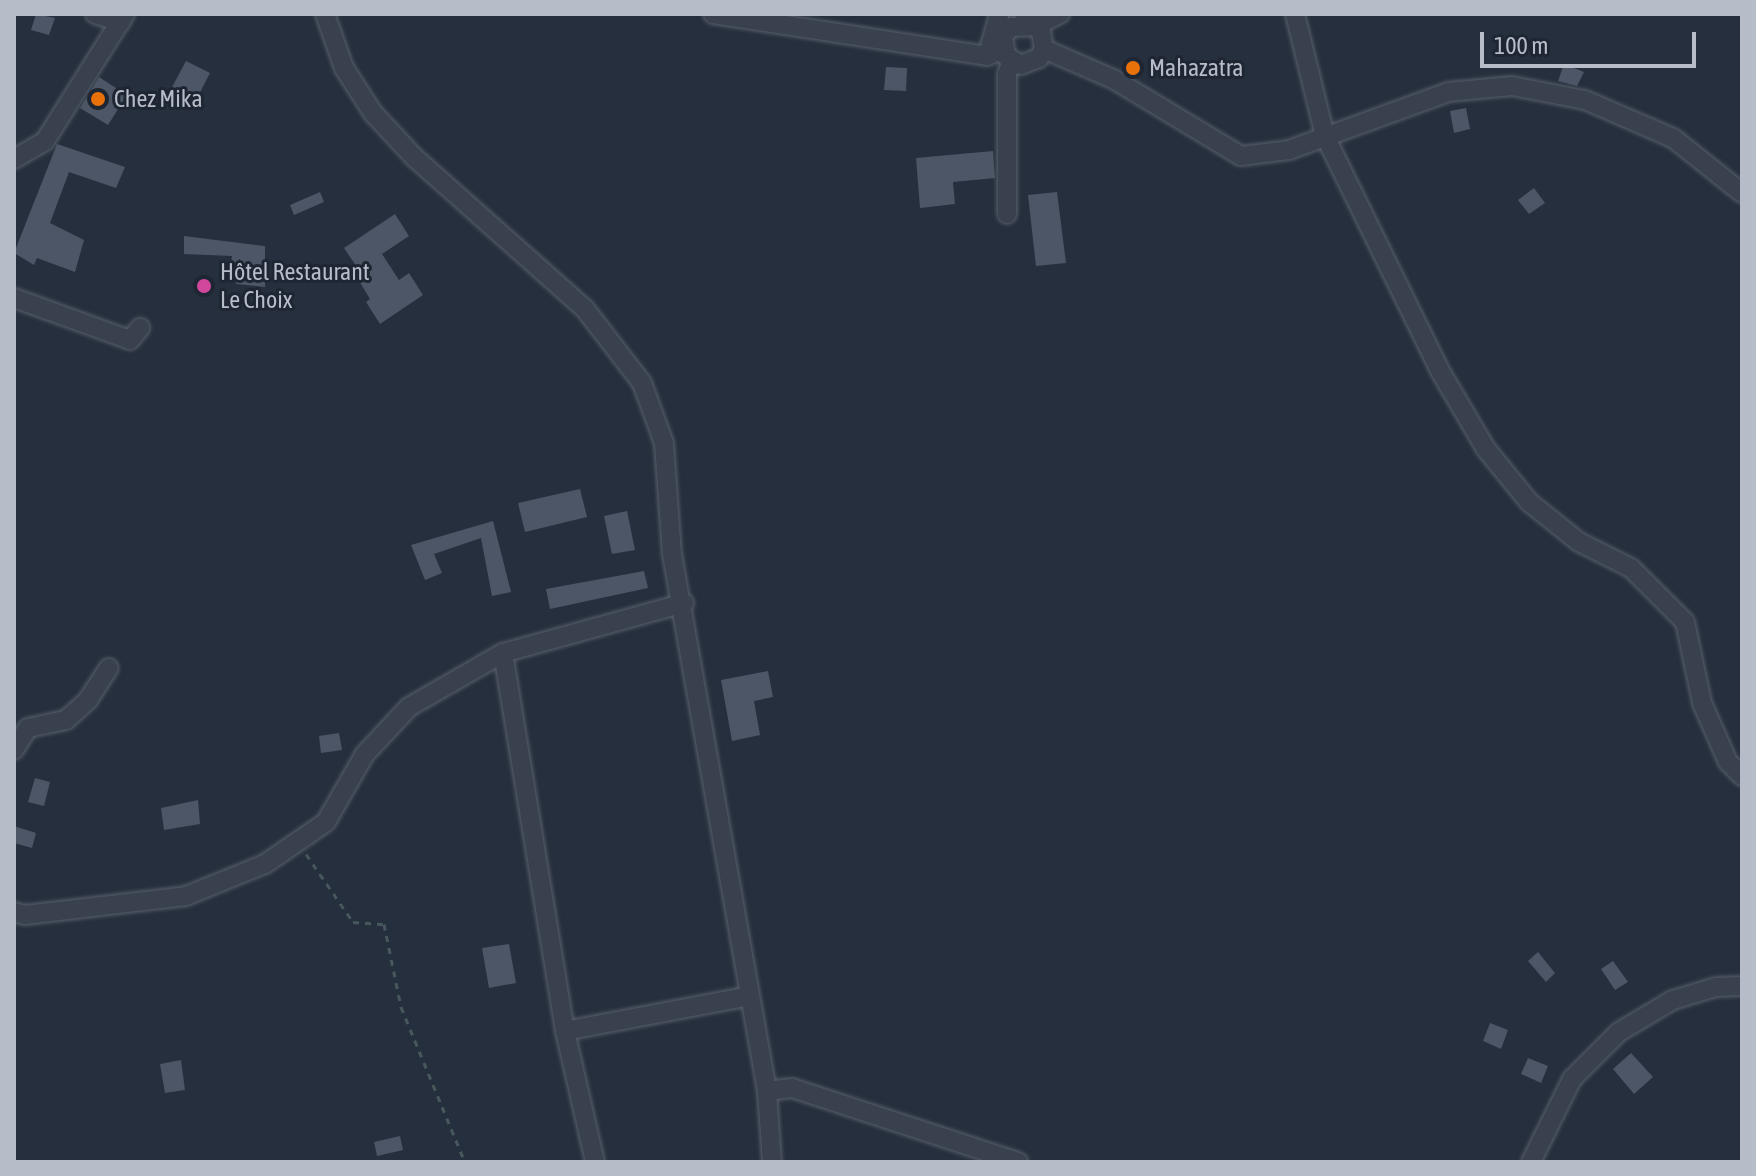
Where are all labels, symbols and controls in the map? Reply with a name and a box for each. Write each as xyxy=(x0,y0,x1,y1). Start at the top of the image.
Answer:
scale bar xyxy=(1484,16,1700,66)
text: 100 m xyxy=(1494,32,1548,59)
place label: Mahazatra xyxy=(1149,54,1244,82)
marker: Mahazatra xyxy=(1124,59,1142,77)
place label: Chez Mika xyxy=(114,85,203,113)
marker: Chez Mika xyxy=(89,90,107,108)
place label: Hôtel Restaurant Le Choix xyxy=(220,258,370,314)
marker: Hôtel Restaurant Le Choix xyxy=(195,277,213,295)

